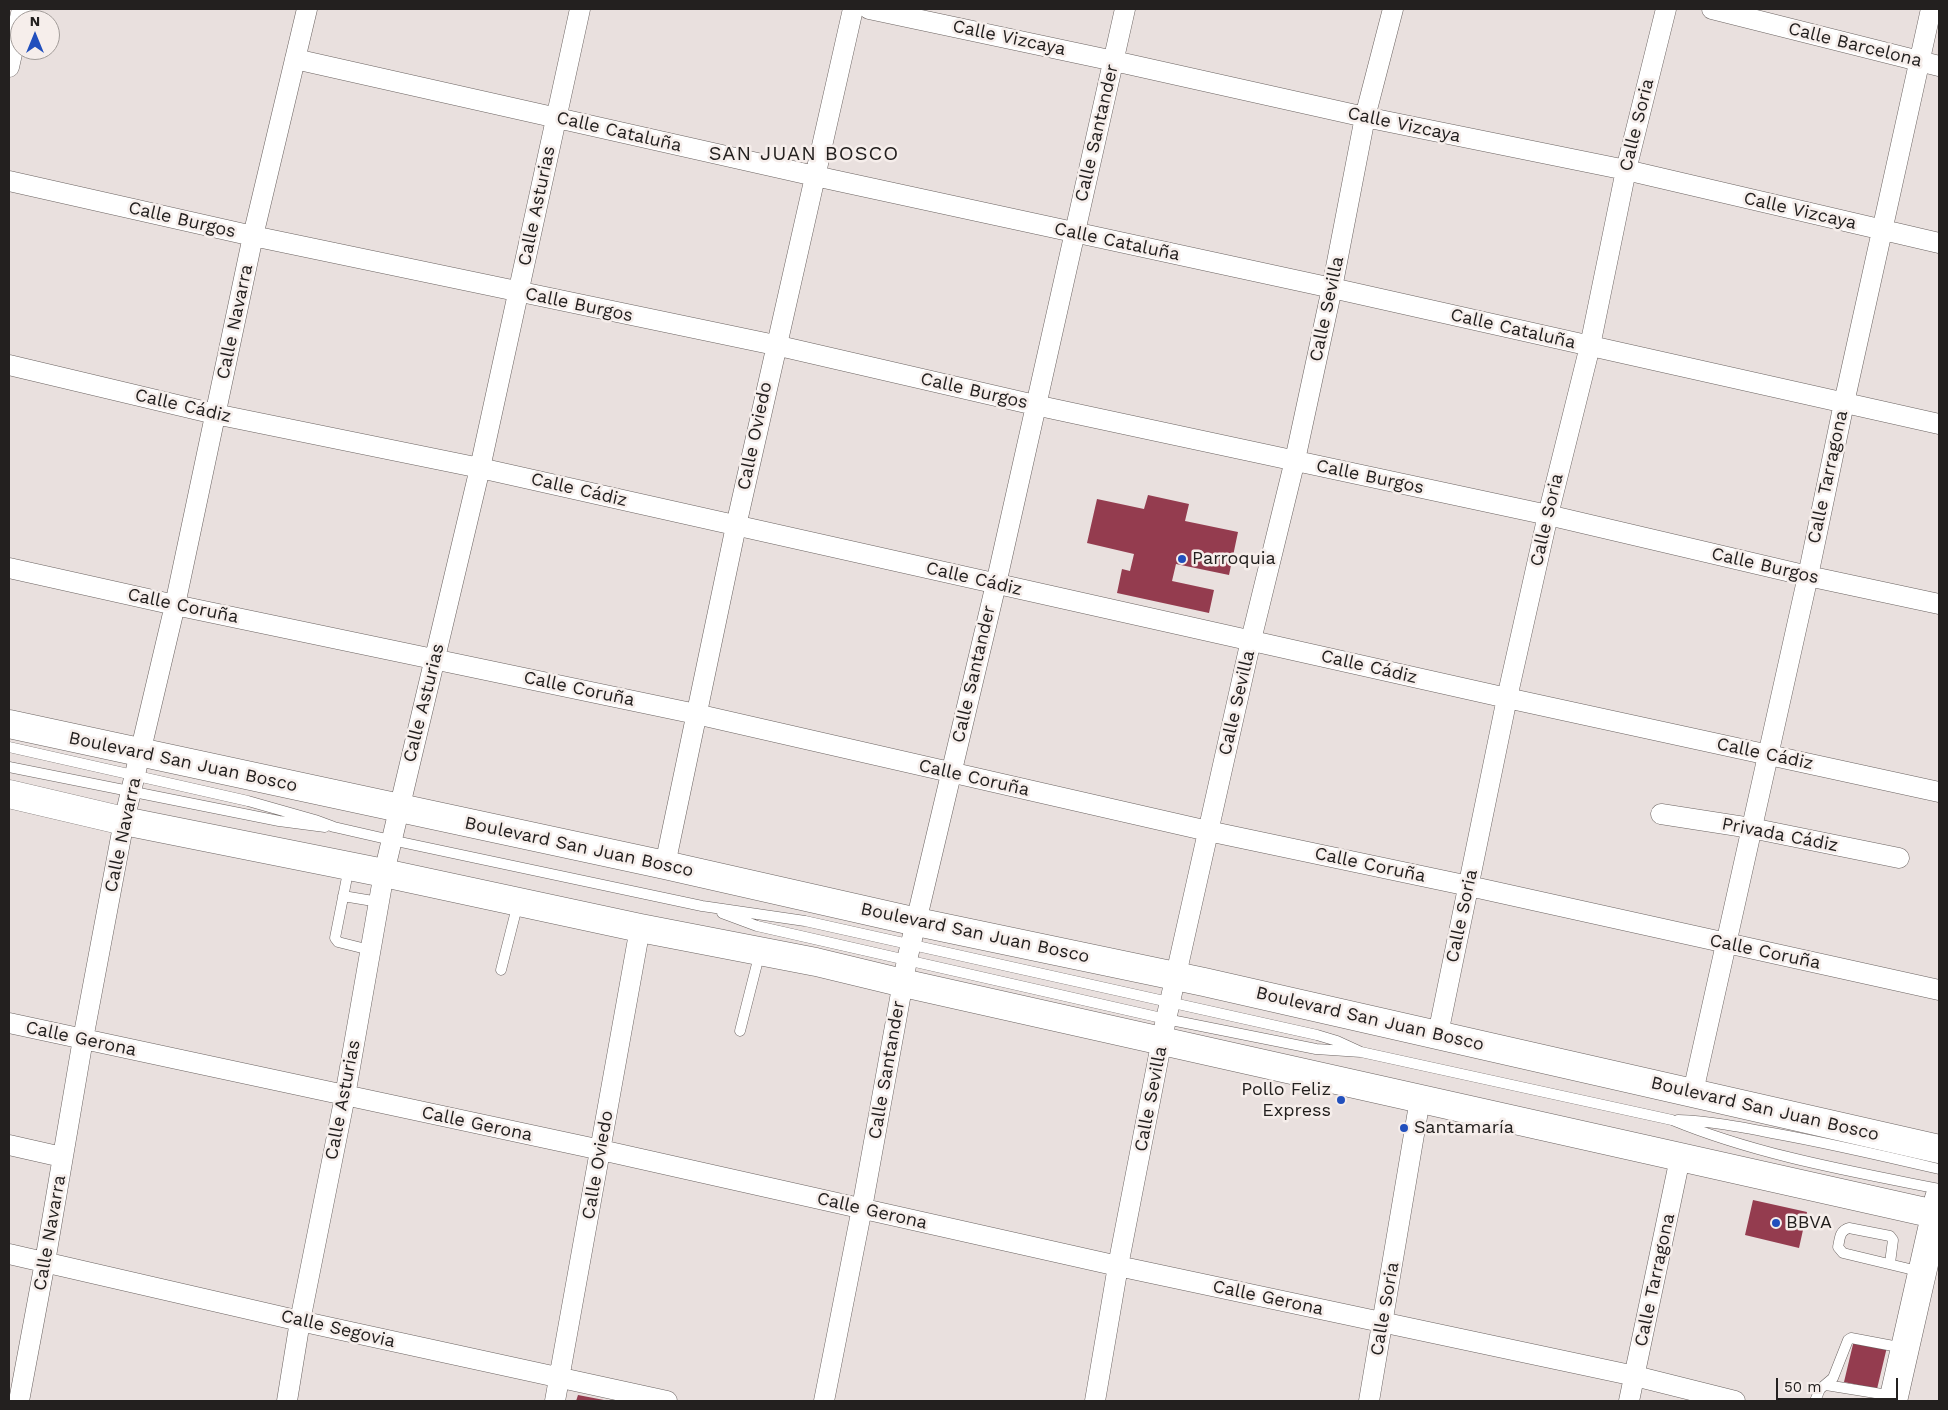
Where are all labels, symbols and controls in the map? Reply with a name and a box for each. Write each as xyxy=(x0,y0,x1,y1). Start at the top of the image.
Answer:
north arrow xyxy=(10,10,60,60)
text: N xyxy=(30,13,40,29)
street label: Calle Vizcaya xyxy=(951,15,1067,61)
street label: Calle Barcelona xyxy=(1786,18,1924,72)
street label: Calle Santander xyxy=(1071,62,1123,204)
street label: Calle Soria xyxy=(1615,76,1659,174)
street label: Calle Vizcaya xyxy=(1346,102,1462,148)
street label: Calle Cataluña xyxy=(554,107,684,157)
district label: SAN JUAN BOSCO xyxy=(707,142,901,166)
street label: Calle Asturias xyxy=(514,144,560,268)
street label: Calle Vizcaya xyxy=(1742,188,1858,234)
street label: Calle Burgos xyxy=(126,197,238,243)
street label: Calle Cataluña xyxy=(1052,218,1182,266)
street label: Calle Sevilla xyxy=(1305,254,1349,364)
street label: Calle Navarra xyxy=(212,263,258,381)
street label: Calle Burgos xyxy=(523,283,635,327)
street label: Calle Cataluña xyxy=(1448,304,1578,354)
street label: Calle Burgos xyxy=(918,368,1030,414)
street label: Calle Oviedo xyxy=(733,380,777,492)
street label: Calle Cádiz xyxy=(133,384,233,428)
street label: Calle Tarragona xyxy=(1803,408,1853,546)
street label: Calle Burgos xyxy=(1314,455,1426,499)
street label: Calle Cádiz xyxy=(529,468,629,512)
street label: Calle Soria xyxy=(1526,471,1568,569)
street label: Calle Burgos xyxy=(1709,543,1821,589)
place label: Parroquia xyxy=(1192,548,1276,570)
marker: Parroquia xyxy=(1176,553,1188,565)
street label: Calle Cádiz xyxy=(924,557,1024,601)
street label: Calle Coruña xyxy=(125,584,241,628)
street label: Calle Santander xyxy=(948,603,1000,745)
street label: Calle Asturias xyxy=(399,641,449,765)
street label: Calle Cádiz xyxy=(1319,645,1419,689)
street label: Calle Sevilla xyxy=(1214,648,1260,758)
street label: Calle Coruña xyxy=(521,667,637,711)
street label: Boulevard San Juan Bosco xyxy=(67,727,299,797)
street label: Calle Cádiz xyxy=(1715,733,1815,775)
street label: Calle Coruña xyxy=(917,755,1031,801)
street label: Calle Navarra xyxy=(100,776,146,894)
street label: Boulevard San Juan Bosco xyxy=(463,812,695,882)
street label: Privada Cádiz xyxy=(1720,813,1840,857)
street label: Calle Coruña xyxy=(1312,843,1428,887)
street label: Calle Soria xyxy=(1442,867,1482,965)
street label: Boulevard San Juan Bosco xyxy=(859,898,1091,968)
street label: Calle Coruña xyxy=(1707,930,1823,974)
street label: Boulevard San Juan Bosco xyxy=(1254,982,1486,1056)
street label: Calle Santander xyxy=(864,999,910,1141)
street label: Calle Gerona xyxy=(24,1017,138,1061)
street label: Calle Asturias xyxy=(321,1038,365,1162)
street label: Calle Sevilla xyxy=(1130,1044,1172,1154)
street label: Boulevard San Juan Bosco xyxy=(1649,1072,1881,1146)
place label: Pollo Feliz Express xyxy=(1241,1079,1331,1122)
marker: Pollo Feliz Express xyxy=(1335,1094,1347,1106)
street label: Calle Gerona xyxy=(420,1102,534,1146)
street label: Calle Oviedo xyxy=(578,1109,618,1221)
place label: Santamaría xyxy=(1414,1117,1514,1139)
marker: Santamaría xyxy=(1398,1122,1410,1134)
street label: Calle Navarra xyxy=(29,1174,71,1292)
street label: Calle Gerona xyxy=(815,1188,929,1234)
street label: Calle Tarragona xyxy=(1630,1211,1680,1349)
place label: BBVA xyxy=(1786,1212,1832,1234)
marker: BBVA xyxy=(1770,1217,1782,1229)
street label: Calle Soria xyxy=(1366,1260,1404,1358)
street label: Calle Gerona xyxy=(1211,1276,1325,1320)
street label: Calle Segovia xyxy=(279,1305,397,1353)
scale bar xyxy=(1778,1368,1900,1400)
text: 50 m xyxy=(1784,1378,1821,1396)

